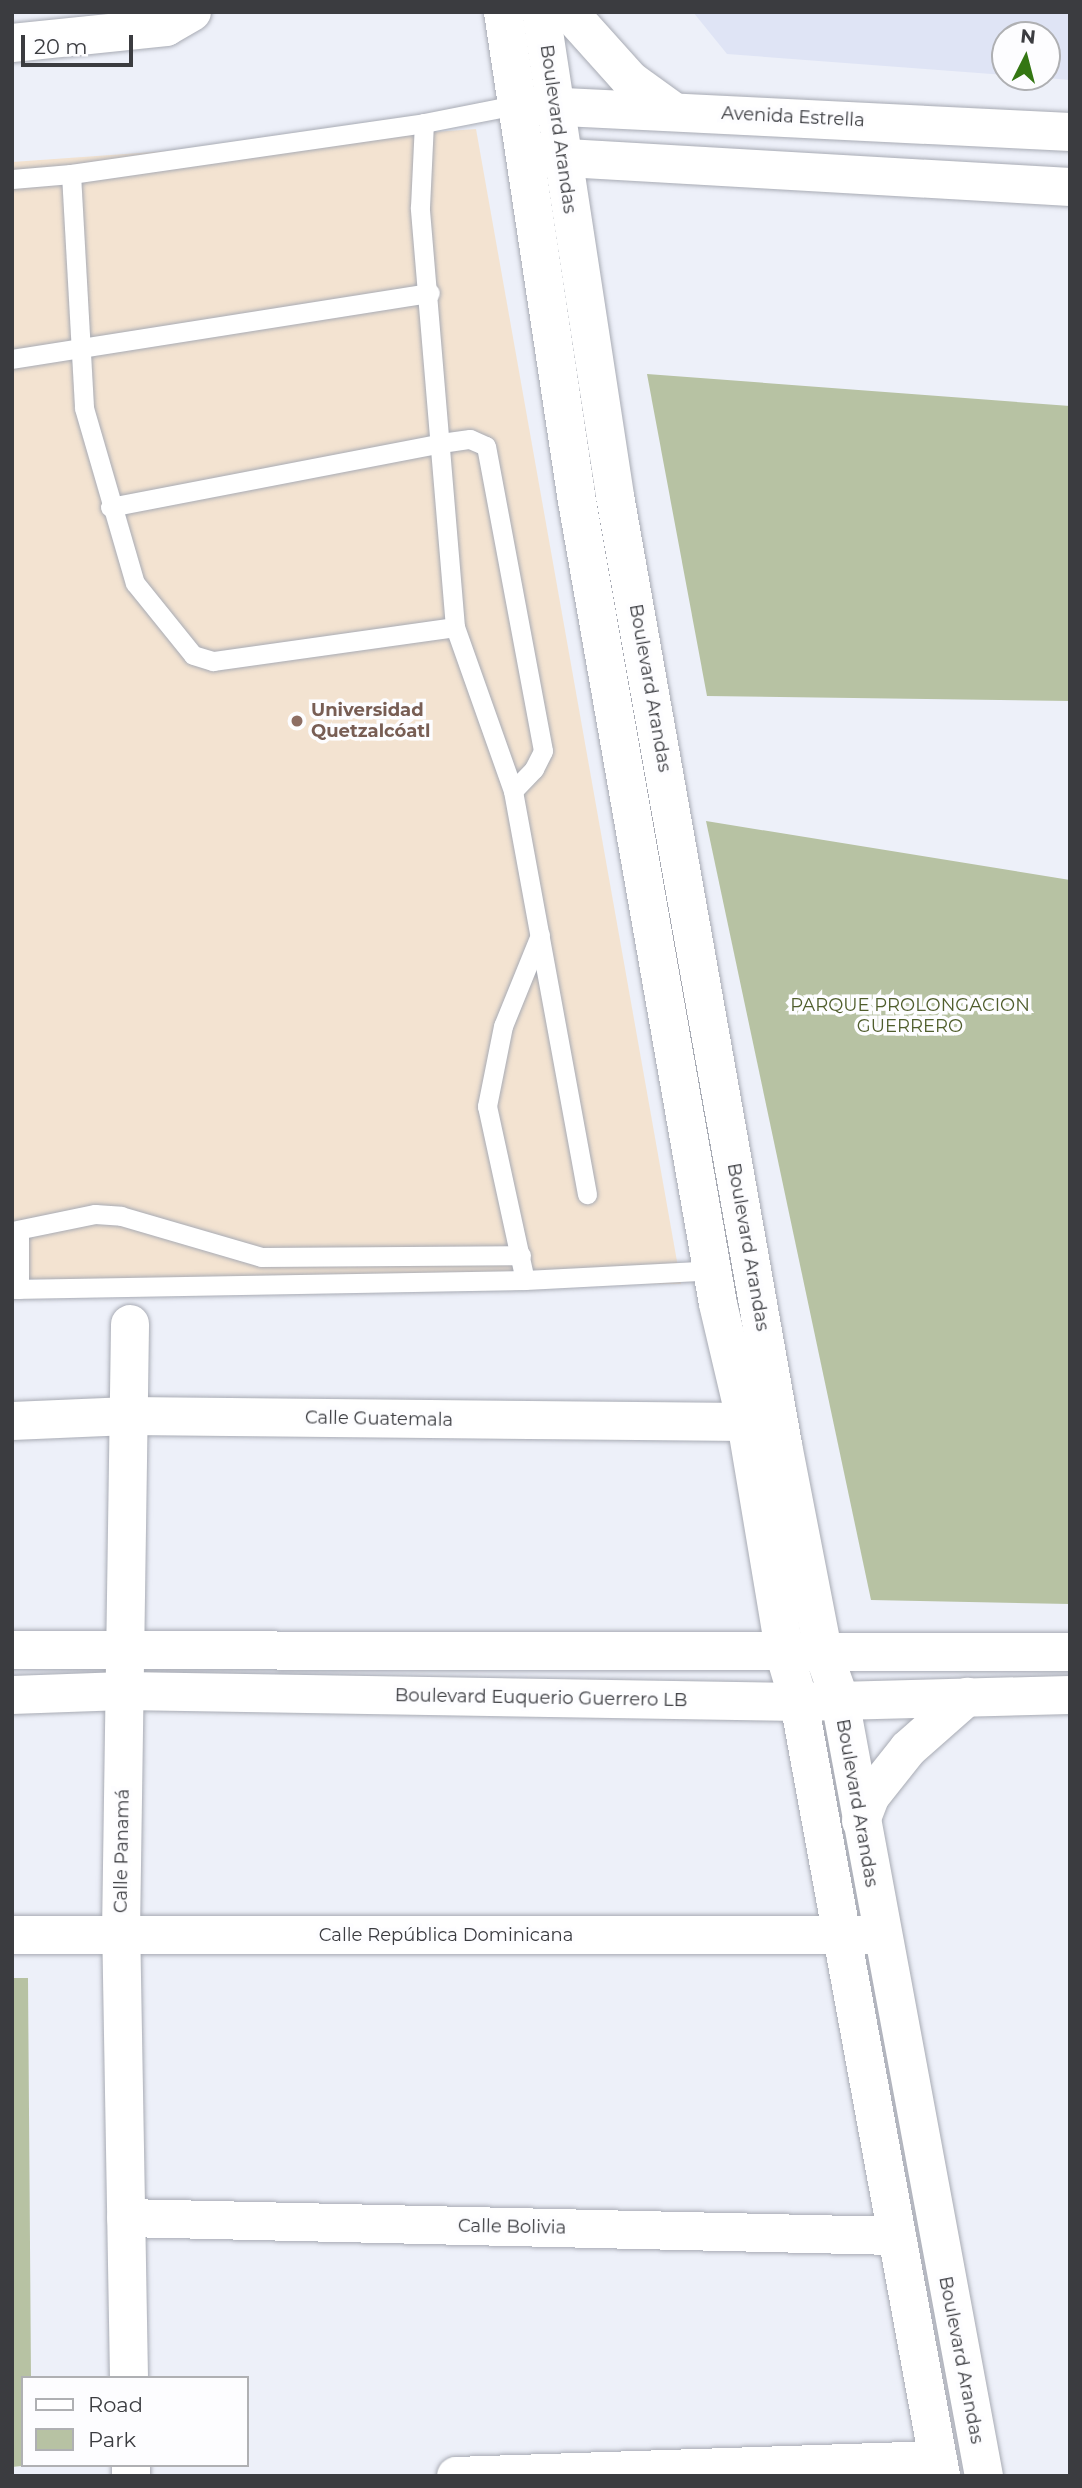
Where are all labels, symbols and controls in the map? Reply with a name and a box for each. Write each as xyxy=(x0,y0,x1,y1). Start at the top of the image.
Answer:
scale bar xyxy=(24,21,136,65)
north arrow xyxy=(991,21,1061,91)
text: N xyxy=(1019,24,1037,49)
text: 20 m xyxy=(34,34,88,59)
street label: Boulevard Arandas xyxy=(535,43,581,215)
street label: Avenida Estrella xyxy=(721,102,865,132)
street label: Boulevard Arandas xyxy=(625,602,675,774)
place label: Universidad Quetzalcóatl xyxy=(311,700,431,742)
marker: Universidad Quetzalcóatl xyxy=(289,713,305,729)
park label: PARQUE PROLONGACION GUERRERO xyxy=(790,995,1030,1038)
street label: Boulevard Arandas xyxy=(723,1161,773,1333)
street label: Calle Guatemala xyxy=(305,1407,453,1431)
street label: Boulevard Euquerio Guerrero LB xyxy=(395,1685,687,1711)
street label: Boulevard Arandas xyxy=(832,1717,882,1889)
street label: Calle Panamá xyxy=(110,1789,134,1913)
street label: Calle República Dominicana xyxy=(319,1924,573,1946)
street label: Calle Bolivia xyxy=(458,2215,566,2239)
street label: Boulevard Arandas xyxy=(934,2274,988,2446)
legend xyxy=(21,2376,248,2467)
text: Road xyxy=(88,2392,143,2417)
text: Park xyxy=(88,2427,136,2452)

